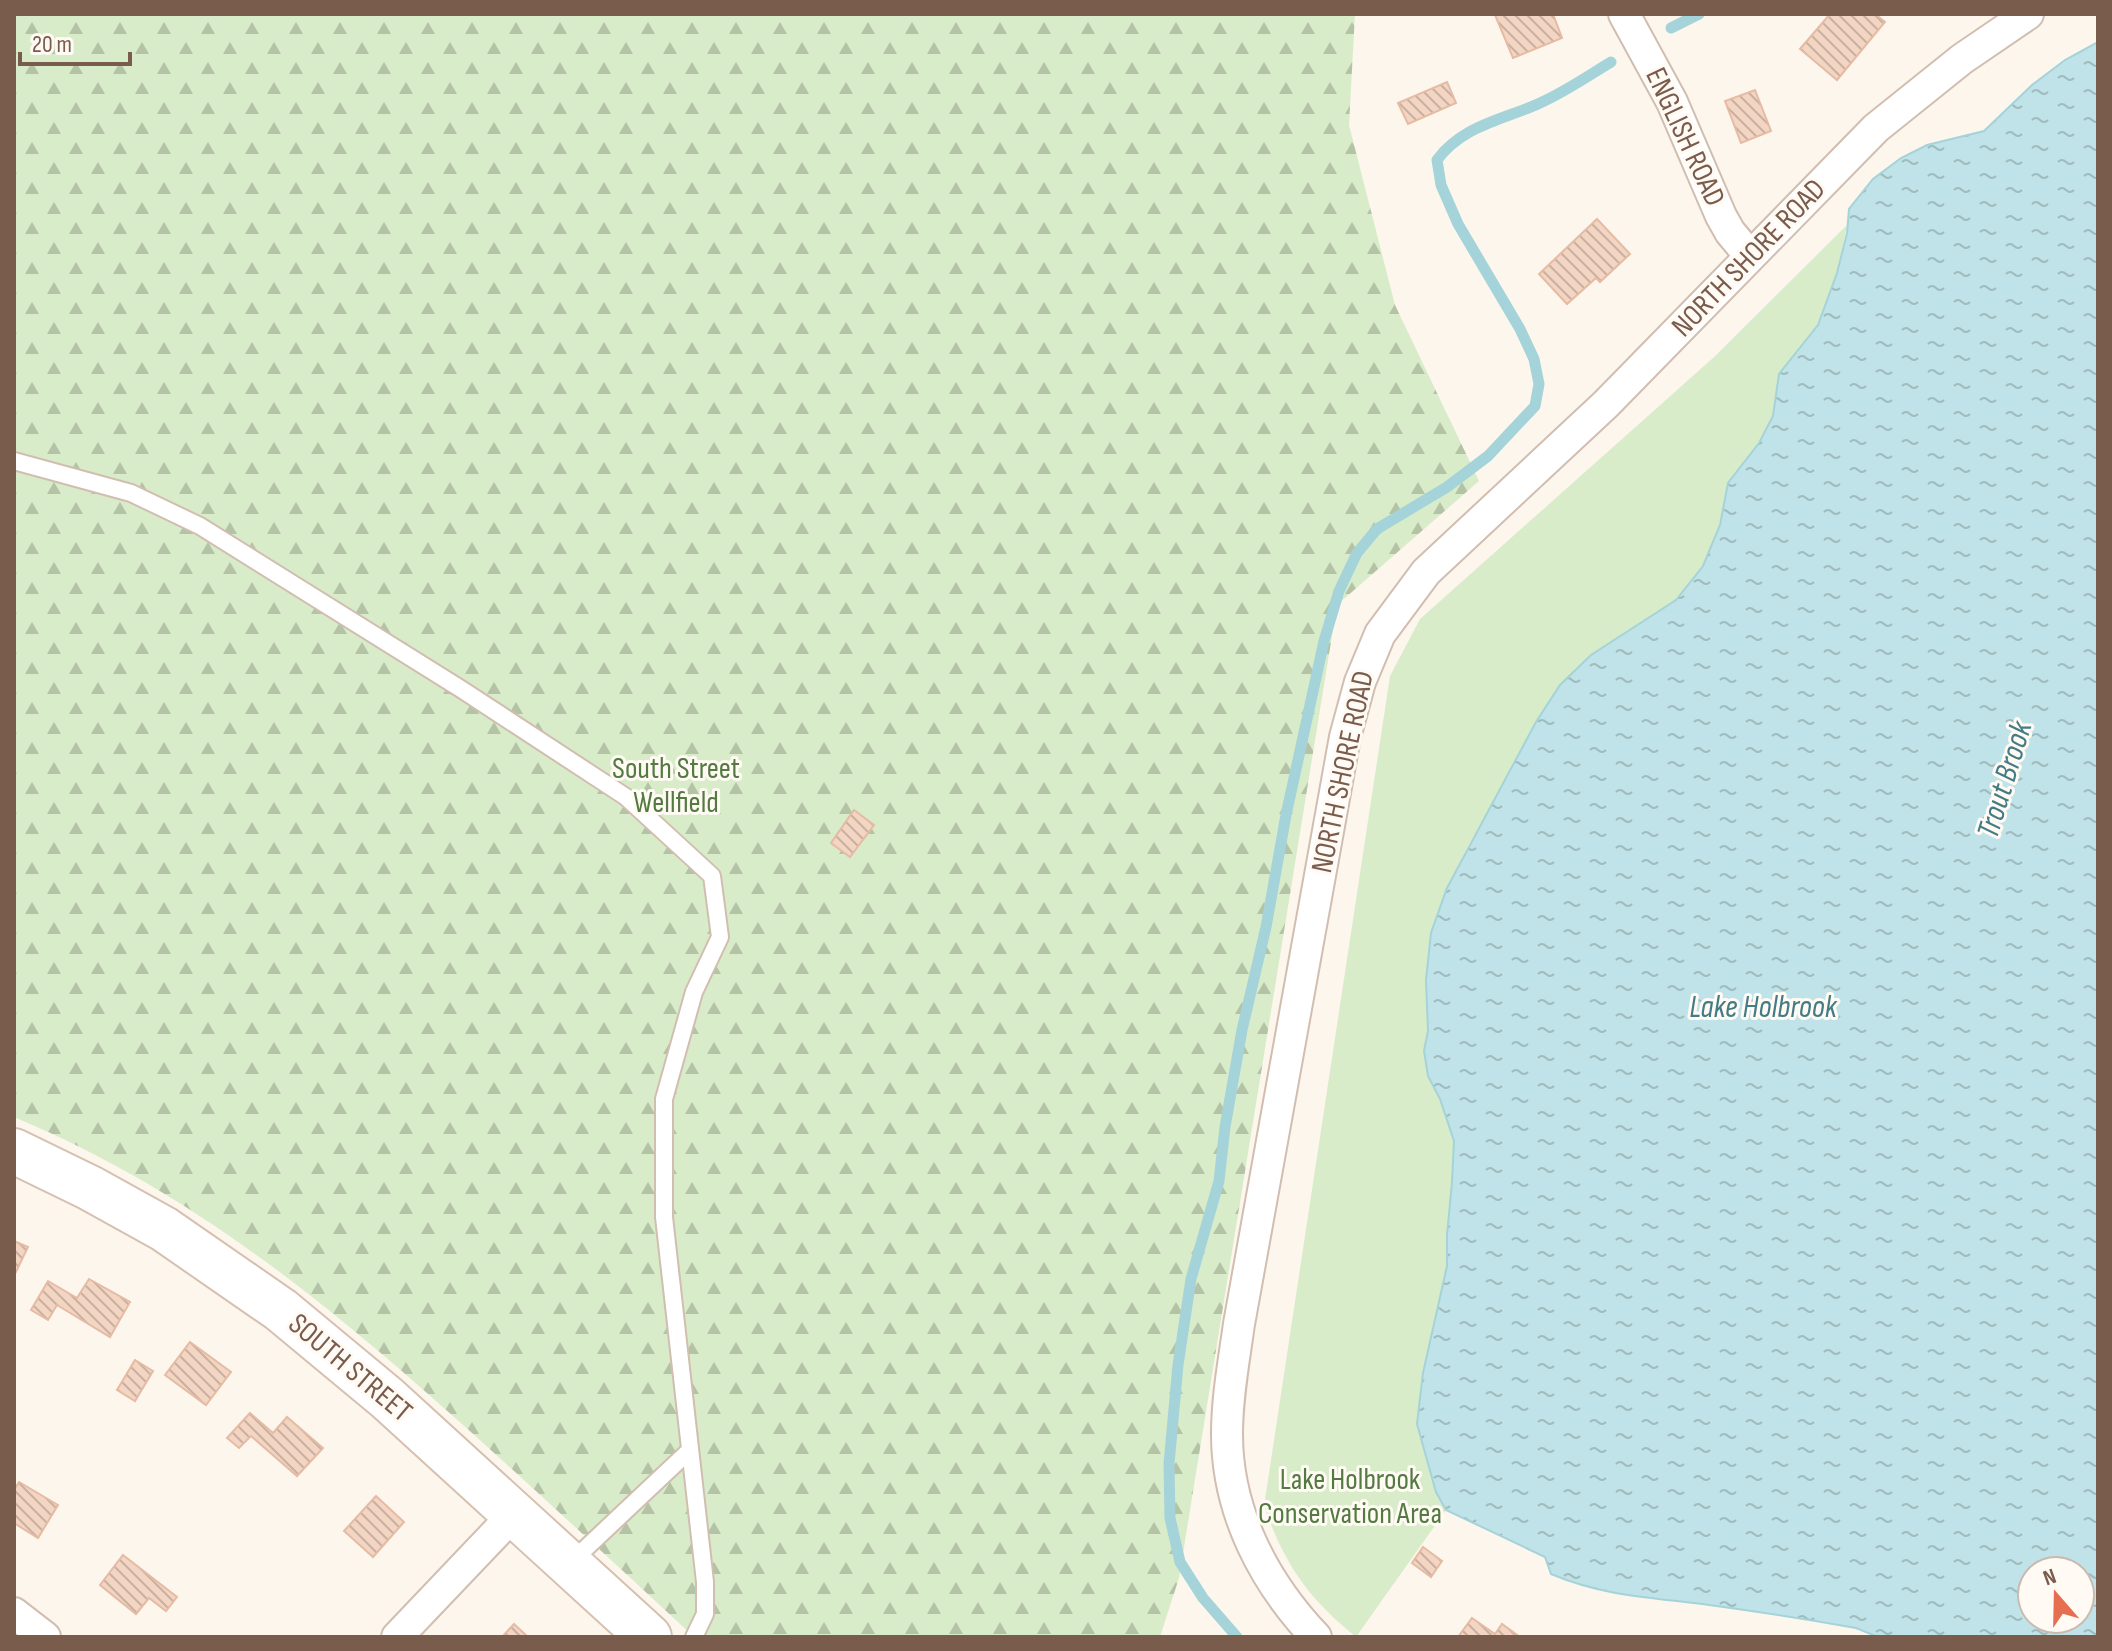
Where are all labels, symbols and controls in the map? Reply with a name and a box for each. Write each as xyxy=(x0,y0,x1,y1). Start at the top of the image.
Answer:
scale bar xyxy=(20,16,130,66)
text: 20 m xyxy=(32,30,72,59)
street label: ENGLISH ROAD xyxy=(1637,62,1733,212)
street label: NORTH SHORE ROAD xyxy=(1665,172,1833,344)
street label: NORTH SHORE ROAD xyxy=(1304,668,1382,876)
water label: Trout Brook xyxy=(1969,716,2041,843)
park label: South Street Wellfield xyxy=(612,751,740,821)
water label: Lake Holbrook xyxy=(1689,988,1838,1027)
street label: SOUTH STREET xyxy=(281,1306,419,1430)
park label: Lake Holbrook Conservation Area xyxy=(1258,1462,1442,1532)
north arrow xyxy=(2016,1555,2096,1635)
text: N xyxy=(2040,1563,2060,1592)

